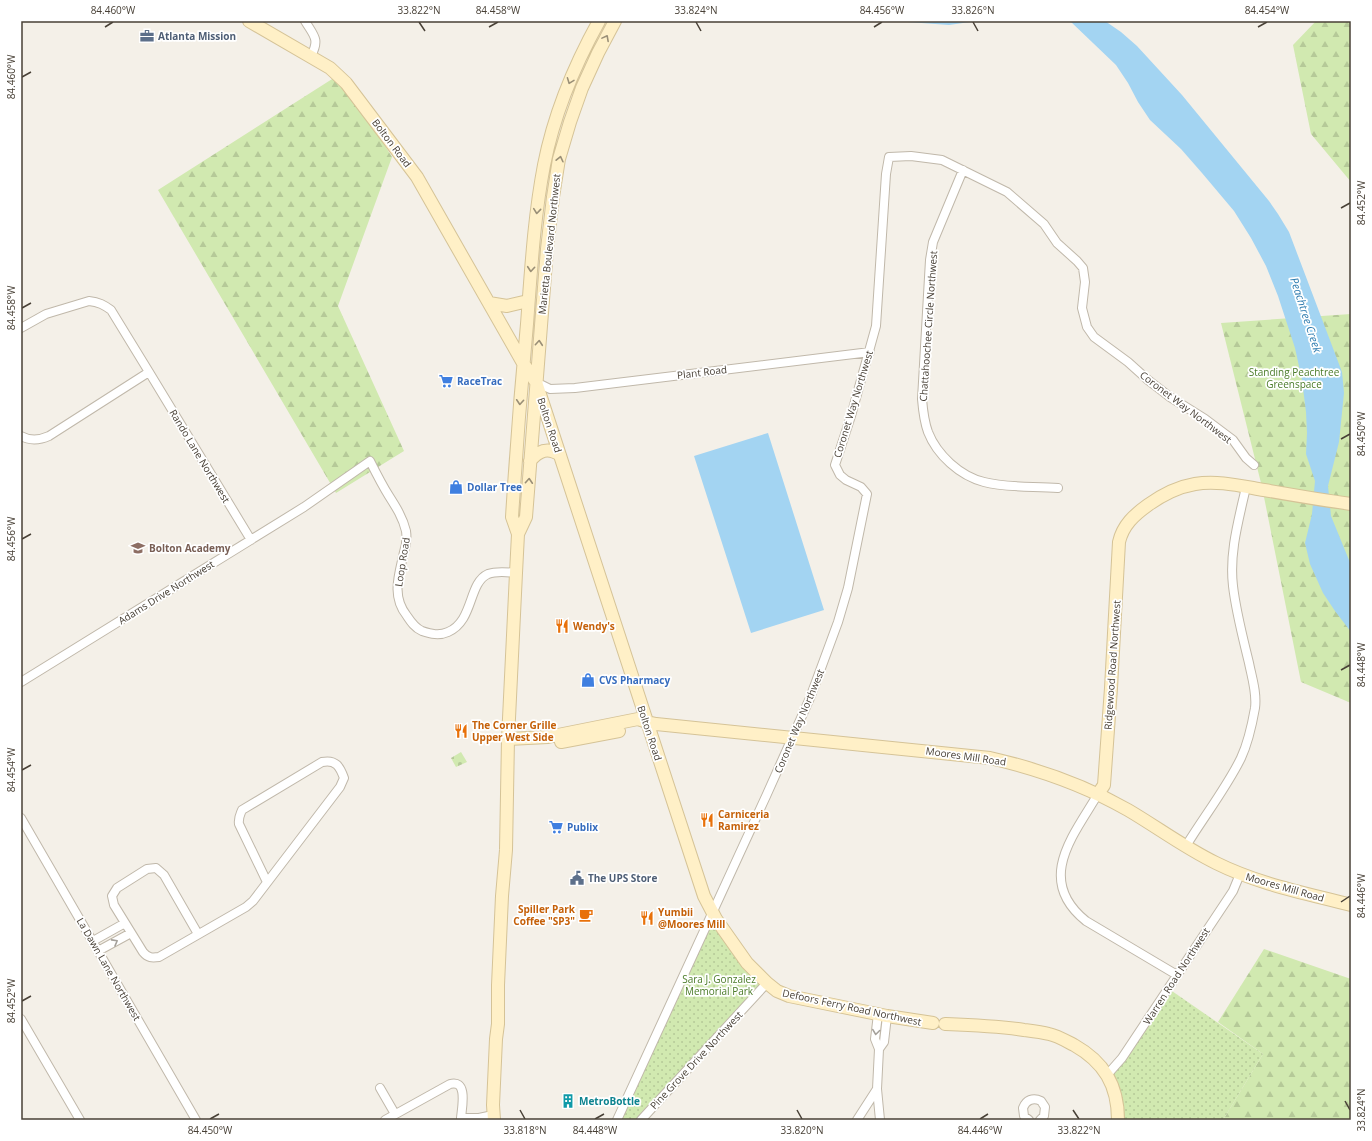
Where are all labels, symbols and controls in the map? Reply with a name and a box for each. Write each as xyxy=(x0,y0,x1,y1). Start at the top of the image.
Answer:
text: 84.460°W xyxy=(91,3,136,17)
text: 33.822°N xyxy=(397,3,441,17)
text: 84.458°W xyxy=(476,3,521,17)
text: 33.824°N xyxy=(674,3,718,17)
text: 84.456°W xyxy=(860,3,905,17)
text: 33.826°N xyxy=(951,3,995,17)
text: 84.454°W xyxy=(1245,3,1290,17)
office icon: Atlanta Mission xyxy=(139,28,155,44)
place label: Atlanta Mission xyxy=(158,29,236,43)
one-way arrow xyxy=(601,34,609,42)
text: 84.460°W xyxy=(4,54,18,99)
one-way arrow xyxy=(566,78,574,85)
street label: Bolton Road xyxy=(369,116,415,170)
one-way arrow xyxy=(555,155,563,162)
street label: Marietta Boulevard Northwest xyxy=(535,173,563,315)
text: 84.452°W xyxy=(1354,180,1368,225)
one-way arrow xyxy=(532,208,541,214)
street label: Chattahoochee Circle Northwest xyxy=(916,250,940,402)
one-way arrow xyxy=(527,266,536,272)
water label: Peachtree Creek xyxy=(1287,275,1326,355)
text: 84.458°W xyxy=(4,285,18,330)
one-way arrow xyxy=(535,340,544,346)
street label: Coronet Way Northwest xyxy=(830,348,876,459)
street label: Plant Road xyxy=(676,362,728,382)
park label: Standing Peachtree Greenspace xyxy=(1249,365,1340,391)
street label: Coronet Way Northwest xyxy=(1137,368,1235,446)
supermarket icon: RaceTrac xyxy=(438,373,454,389)
place label: RaceTrac xyxy=(457,374,502,388)
street label: Bolton Road xyxy=(535,396,565,454)
one-way arrow xyxy=(515,399,524,405)
street label: Rando Lane Northwest xyxy=(167,407,234,506)
text: 84.450°W xyxy=(1354,411,1368,456)
one-way arrow xyxy=(525,478,534,484)
shop icon: Dollar Tree xyxy=(448,479,464,495)
place label: Dollar Tree xyxy=(467,480,522,494)
text: 84.456°W xyxy=(4,516,18,561)
street label: Loop Road xyxy=(391,536,413,588)
school or university icon: Bolton Academy xyxy=(130,540,146,556)
place label: Bolton Academy xyxy=(149,541,231,555)
street label: Adams Drive Northwest xyxy=(115,556,217,627)
street label: Ridgewood Road Northwest xyxy=(1100,599,1124,730)
restaurant icon: Wendy's xyxy=(554,618,570,634)
place label: Wendy's xyxy=(573,619,615,633)
text: 84.448°W xyxy=(1354,642,1368,687)
street label: Coronet Way Northwest xyxy=(771,666,827,775)
shop icon: CVS Pharmacy xyxy=(580,672,596,688)
place label: CVS Pharmacy xyxy=(599,673,670,687)
street label: Bolton Road xyxy=(635,704,665,762)
place label: The Corner Grille Upper West Side xyxy=(472,718,557,744)
restaurant icon: The Corner Grille Upper West Side xyxy=(453,723,469,739)
street label: Moores Mill Road xyxy=(925,743,1007,769)
text: 84.454°W xyxy=(4,747,18,792)
place label: Carniceria Ramirez xyxy=(718,807,769,833)
restaurant icon: Carniceria Ramirez xyxy=(699,812,715,828)
supermarket icon: Publix xyxy=(548,819,564,835)
place label: Publix xyxy=(567,820,598,834)
street label: Moores Mill Road xyxy=(1244,869,1326,905)
public building icon: The UPS Store xyxy=(569,870,585,886)
place label: The UPS Store xyxy=(588,871,657,885)
text: 84.446°W xyxy=(1354,873,1368,918)
place label: Spiller Park Coffee "SP3" xyxy=(513,902,576,928)
place label: Yumbii @Moores Mill xyxy=(658,905,725,931)
cafe icon: Spiller Park Coffee "SP3" xyxy=(578,907,594,923)
restaurant icon: Yumbii @Moores Mill xyxy=(639,910,655,926)
street label: La Dawn Lane Northwest xyxy=(74,915,144,1023)
street label: Warren Road Northwest xyxy=(1139,925,1213,1027)
one-way arrow xyxy=(111,939,118,947)
park label: Sara J. Gonzalez Memorial Park xyxy=(682,972,756,998)
text: 84.452°W xyxy=(4,978,18,1023)
street label: Defoors Ferry Road Northwest xyxy=(781,985,923,1029)
street label: Pine Grove Drive Northwest xyxy=(647,1008,746,1112)
one-way arrow xyxy=(872,1029,881,1035)
text: 33.824°N xyxy=(1354,1088,1368,1132)
building icon: MetroBottle xyxy=(560,1093,576,1109)
place label: MetroBottle xyxy=(579,1094,640,1108)
text: 84.450°W xyxy=(188,1123,233,1137)
text: 33.818°N xyxy=(503,1123,547,1137)
text: 84.448°W xyxy=(573,1123,618,1137)
text: 33.820°N xyxy=(780,1123,824,1137)
text: 84.446°W xyxy=(958,1123,1003,1137)
text: 33.822°N xyxy=(1057,1123,1101,1137)

